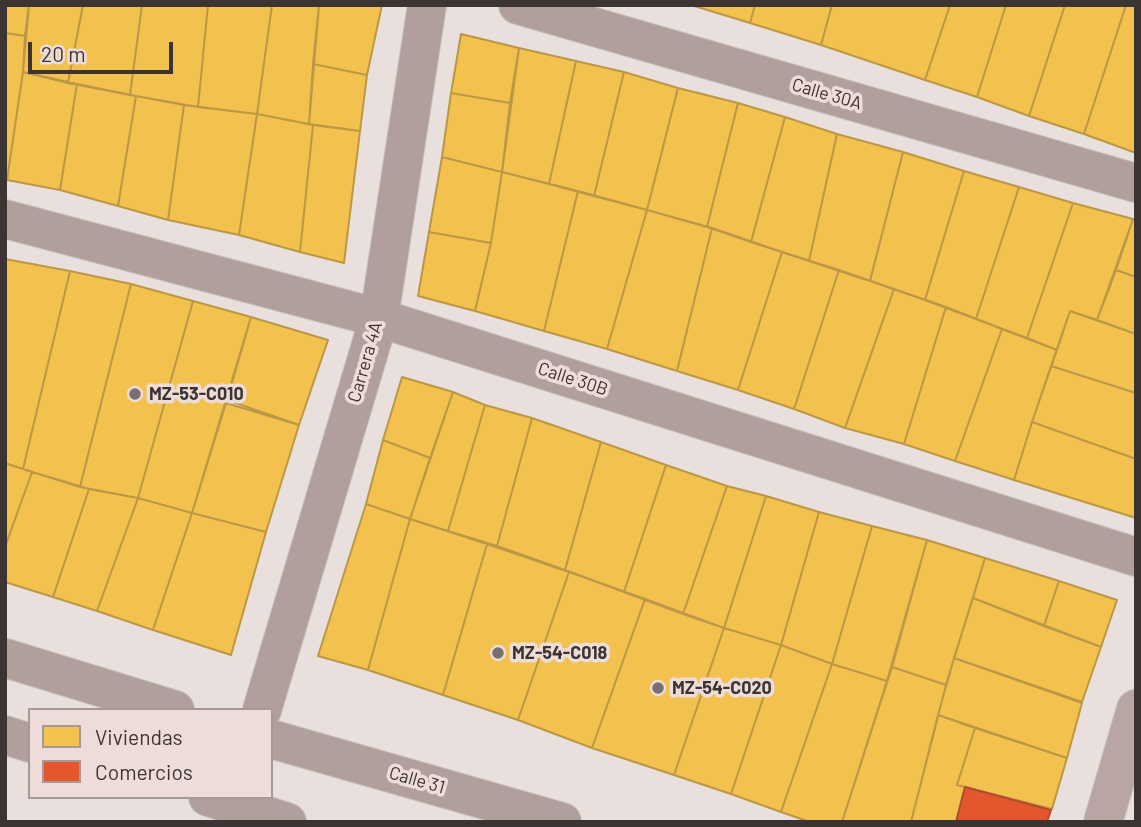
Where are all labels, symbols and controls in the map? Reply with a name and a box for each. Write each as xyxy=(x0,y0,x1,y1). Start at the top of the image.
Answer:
scale bar xyxy=(32,28,177,72)
text: 20 m xyxy=(41,41,86,66)
street label: Calle 30A xyxy=(789,74,865,114)
street label: Carrera 4A xyxy=(343,319,387,405)
street label: Calle 30B xyxy=(535,358,611,400)
place label: MZ-53-C010 xyxy=(149,383,244,405)
marker: MZ-53-C010 xyxy=(127,386,143,402)
place label: MZ-54-C018 xyxy=(512,642,607,664)
marker: MZ-54-C018 xyxy=(490,645,506,661)
place label: MZ-54-C020 xyxy=(672,677,772,699)
marker: MZ-54-C020 xyxy=(650,680,666,696)
legend xyxy=(28,708,273,799)
text: Viviendas xyxy=(95,724,183,749)
text: Comercios xyxy=(95,759,193,784)
street label: Calle 31 xyxy=(387,762,447,798)

